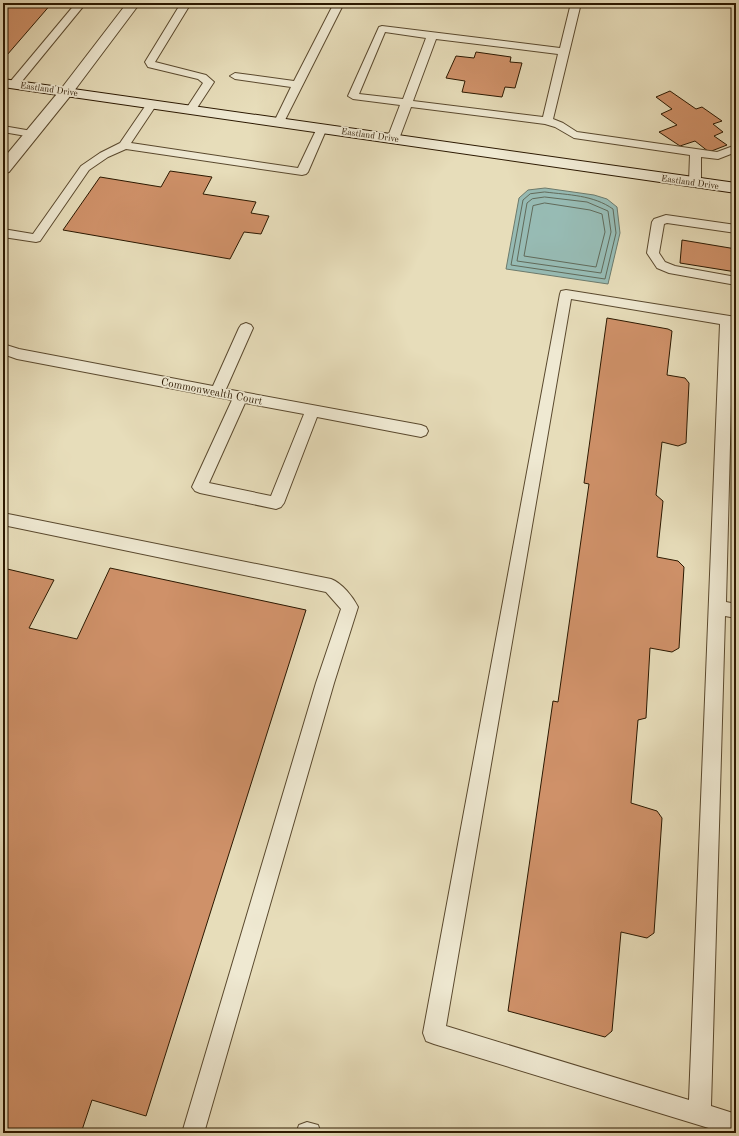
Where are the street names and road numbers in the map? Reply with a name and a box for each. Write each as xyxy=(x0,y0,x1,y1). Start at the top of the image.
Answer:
street label: Eastland Drive xyxy=(19,81,78,98)
street label: Eastland Drive xyxy=(340,127,399,144)
street label: Eastland Drive xyxy=(660,174,719,191)
street label: Commonwealth Court xyxy=(160,377,264,408)

